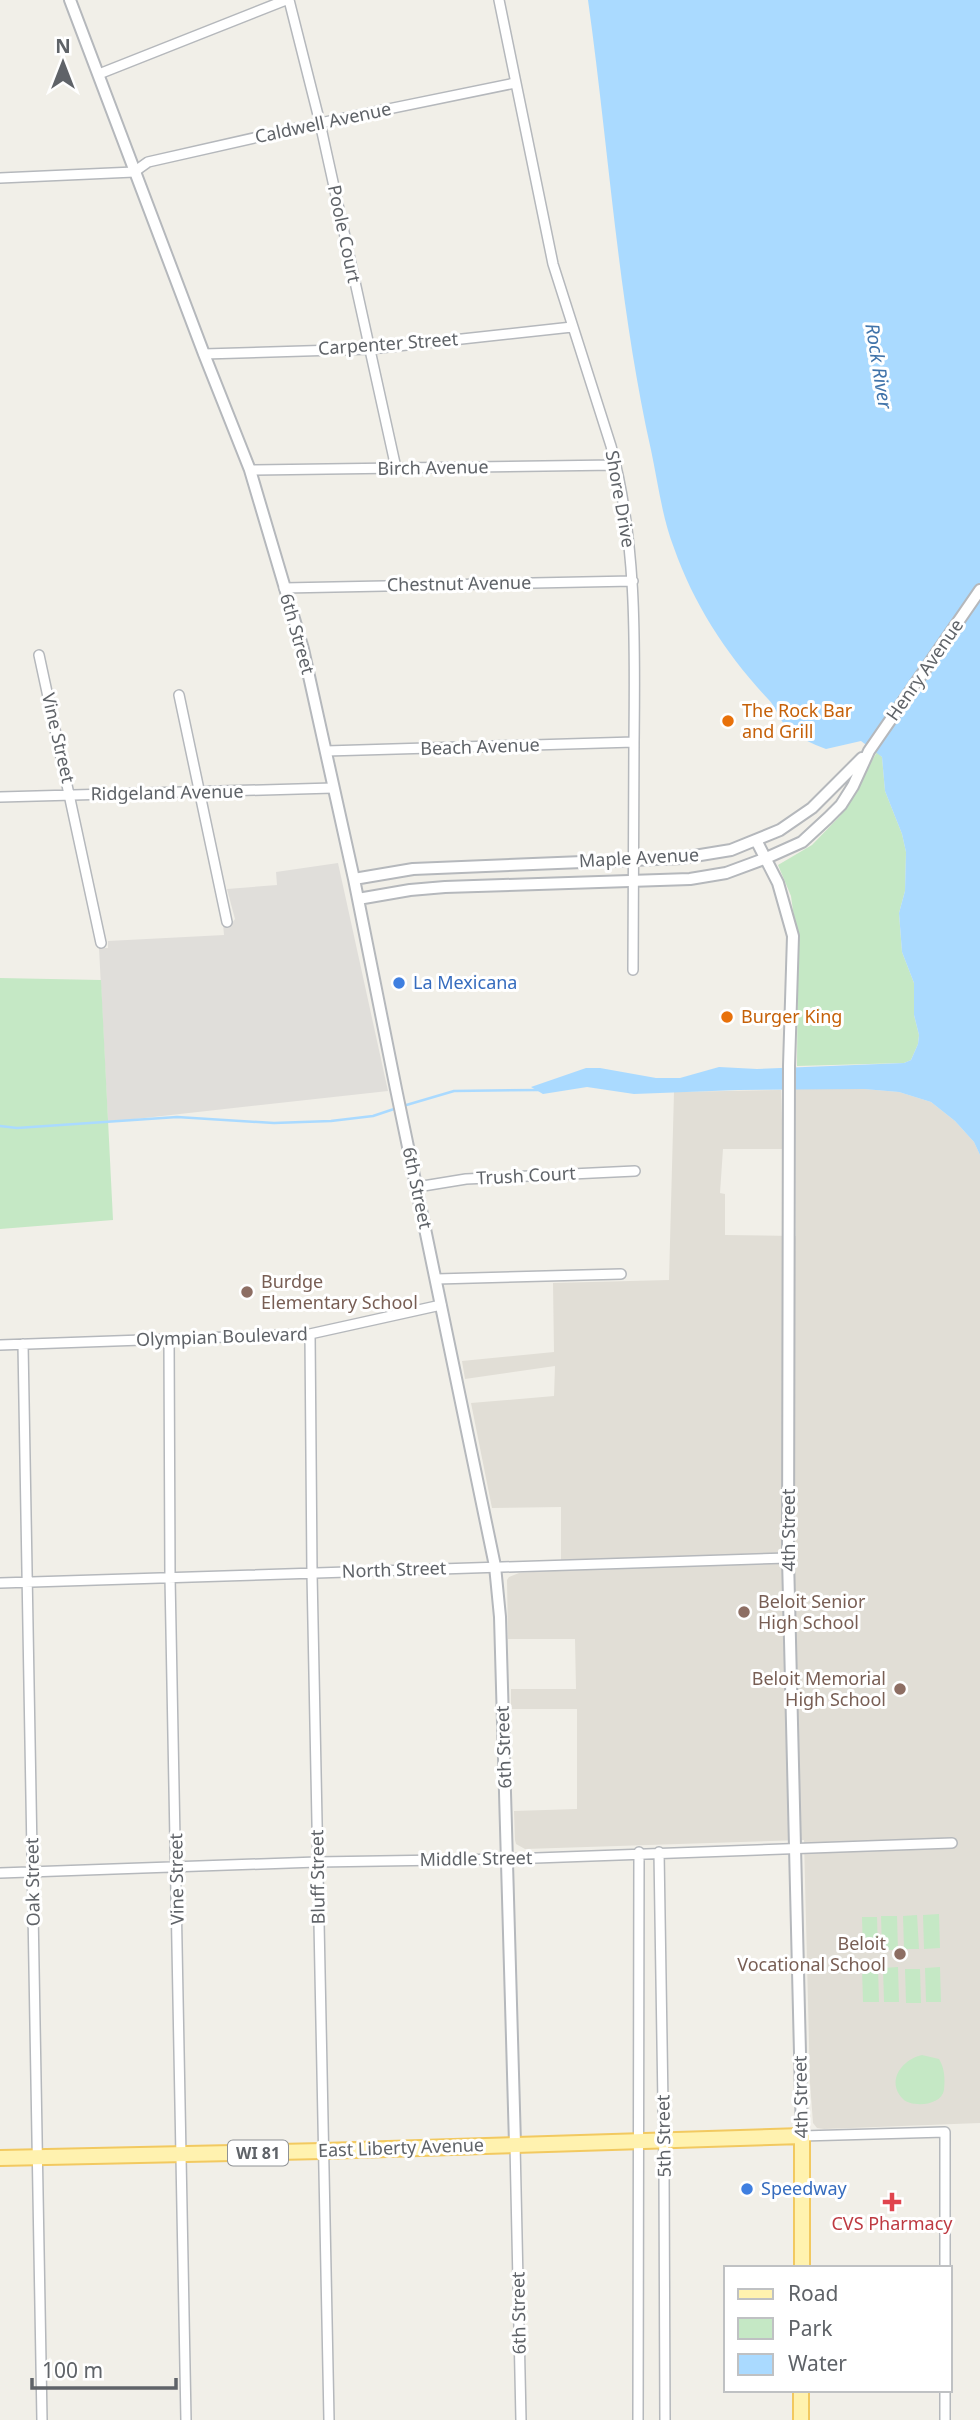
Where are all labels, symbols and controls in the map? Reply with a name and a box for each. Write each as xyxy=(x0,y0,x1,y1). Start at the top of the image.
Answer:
north arrow xyxy=(28,28,98,98)
text: N xyxy=(55,33,71,59)
street label: Caldwell Avenue xyxy=(252,96,393,148)
street label: Poole Court xyxy=(323,183,367,285)
water label: Rock River xyxy=(859,321,899,412)
street label: Carpenter Street xyxy=(317,326,459,360)
street label: Shore Drive xyxy=(601,448,641,549)
street label: Birch Avenue xyxy=(377,454,489,480)
street label: Chestnut Avenue xyxy=(387,570,531,596)
street label: 6th Street xyxy=(275,591,321,677)
street label: Henry Avenue xyxy=(880,614,968,725)
street label: Vine Street xyxy=(37,690,81,786)
place label: The Rock Bar and Grill xyxy=(742,698,853,743)
marker: The Rock Bar and Grill xyxy=(720,713,736,729)
street label: Beach Avenue xyxy=(420,732,540,760)
street label: Ridgeland Avenue xyxy=(90,779,244,805)
street label: Maple Avenue xyxy=(578,842,700,872)
place label: La Mexicana xyxy=(413,970,517,994)
marker: La Mexicana xyxy=(391,975,407,991)
place label: Burger King xyxy=(741,1004,842,1028)
marker: Burger King xyxy=(719,1009,735,1025)
street label: 6th Street xyxy=(398,1145,438,1231)
street label: Trush Court xyxy=(476,1160,577,1190)
place label: Burdge Elementary School xyxy=(261,1269,418,1314)
marker: Burdge Elementary School xyxy=(239,1284,255,1300)
street label: Olympian Boulevard xyxy=(136,1321,308,1351)
street label: 4th Street xyxy=(776,1488,800,1571)
street label: North Street xyxy=(341,1555,447,1583)
place label: Beloit Senior High School xyxy=(758,1589,866,1634)
marker: Beloit Senior High School xyxy=(736,1604,752,1620)
place label: Beloit Memorial High School xyxy=(752,1666,886,1711)
marker: Beloit Memorial High School xyxy=(892,1681,908,1697)
street label: 6th Street xyxy=(490,1705,516,1789)
street label: Bluff Street xyxy=(304,1829,330,1925)
street label: Vine Street xyxy=(163,1832,189,1925)
street label: Oak Street xyxy=(19,1837,45,1927)
street label: Middle Street xyxy=(419,1845,533,1871)
place label: Beloit Vocational School xyxy=(737,1931,886,1976)
marker: Beloit Vocational School xyxy=(892,1946,908,1962)
street label: 4th Street xyxy=(787,2055,813,2139)
street label: 5th Street xyxy=(650,2094,676,2178)
street label: East Liberty Avenue xyxy=(317,2132,484,2162)
road number: WI 81 xyxy=(228,2140,288,2166)
place label: Speedway xyxy=(761,2176,848,2200)
marker: Speedway xyxy=(739,2181,755,2197)
marker: CVS Pharmacy xyxy=(884,2194,900,2210)
place label: CVS Pharmacy xyxy=(831,2211,953,2235)
legend xyxy=(724,2266,952,2392)
street label: 6th Street xyxy=(505,2271,531,2355)
text: Road xyxy=(788,2279,838,2307)
text: Park xyxy=(788,2314,833,2342)
scale bar xyxy=(32,2346,175,2390)
text: Water xyxy=(788,2349,847,2377)
text: 100 m xyxy=(42,2356,103,2384)

